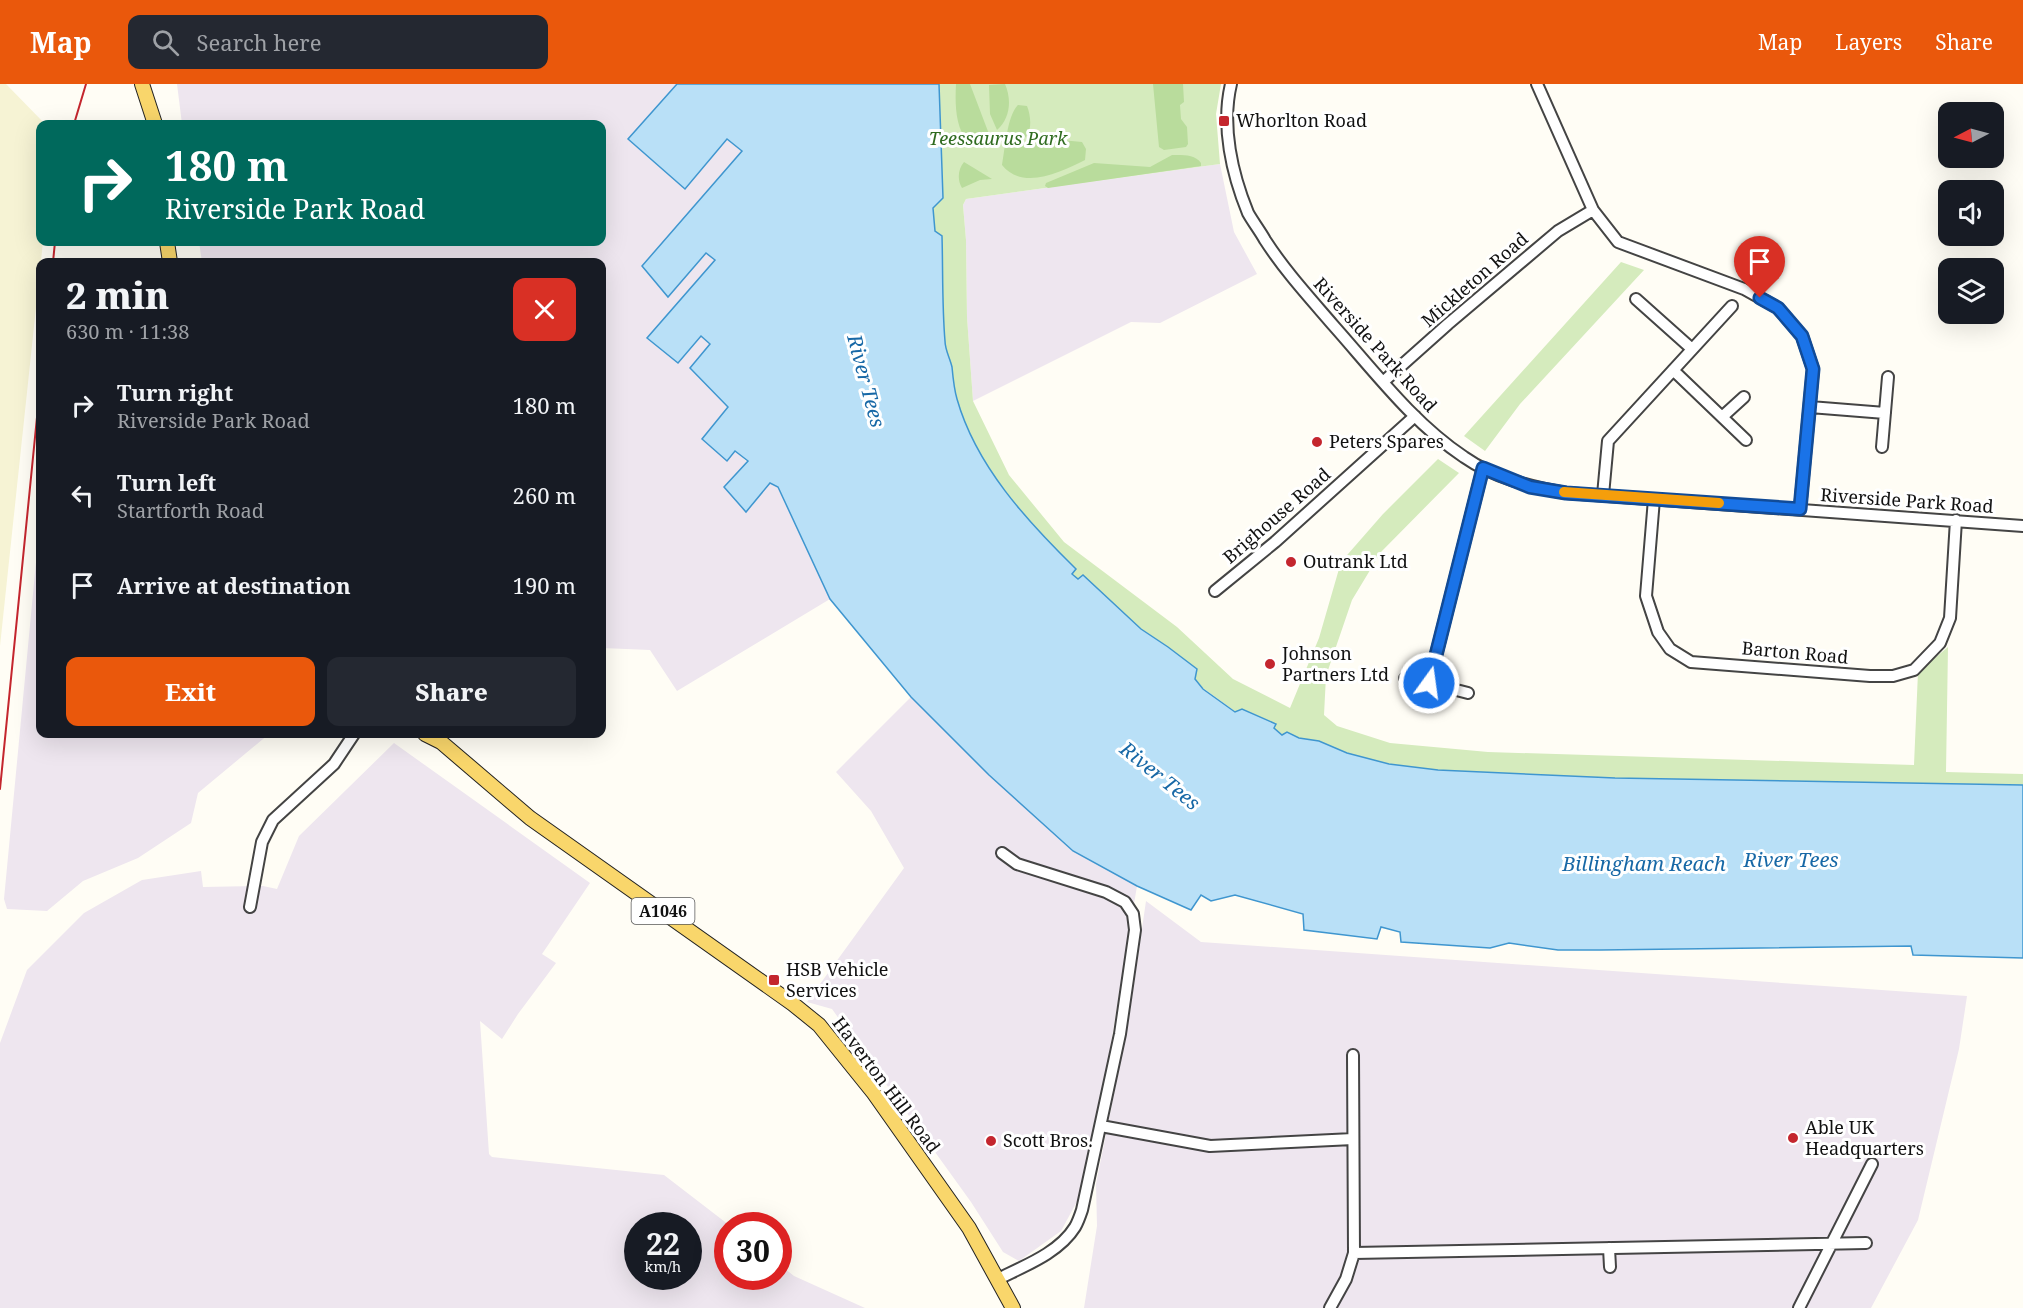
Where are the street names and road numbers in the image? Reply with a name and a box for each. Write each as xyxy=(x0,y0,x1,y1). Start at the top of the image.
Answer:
street label: Mickleton Road xyxy=(1416,226,1533,332)
street label: Riverside Park Road xyxy=(1309,272,1443,417)
street label: Brighouse Road xyxy=(1218,462,1335,569)
street label: Riverside Park Road xyxy=(1820,482,1994,518)
street label: Barton Road xyxy=(1741,635,1849,669)
road number: A1046 xyxy=(632,898,694,924)
street label: Haverton Hill Road xyxy=(828,1011,946,1158)

